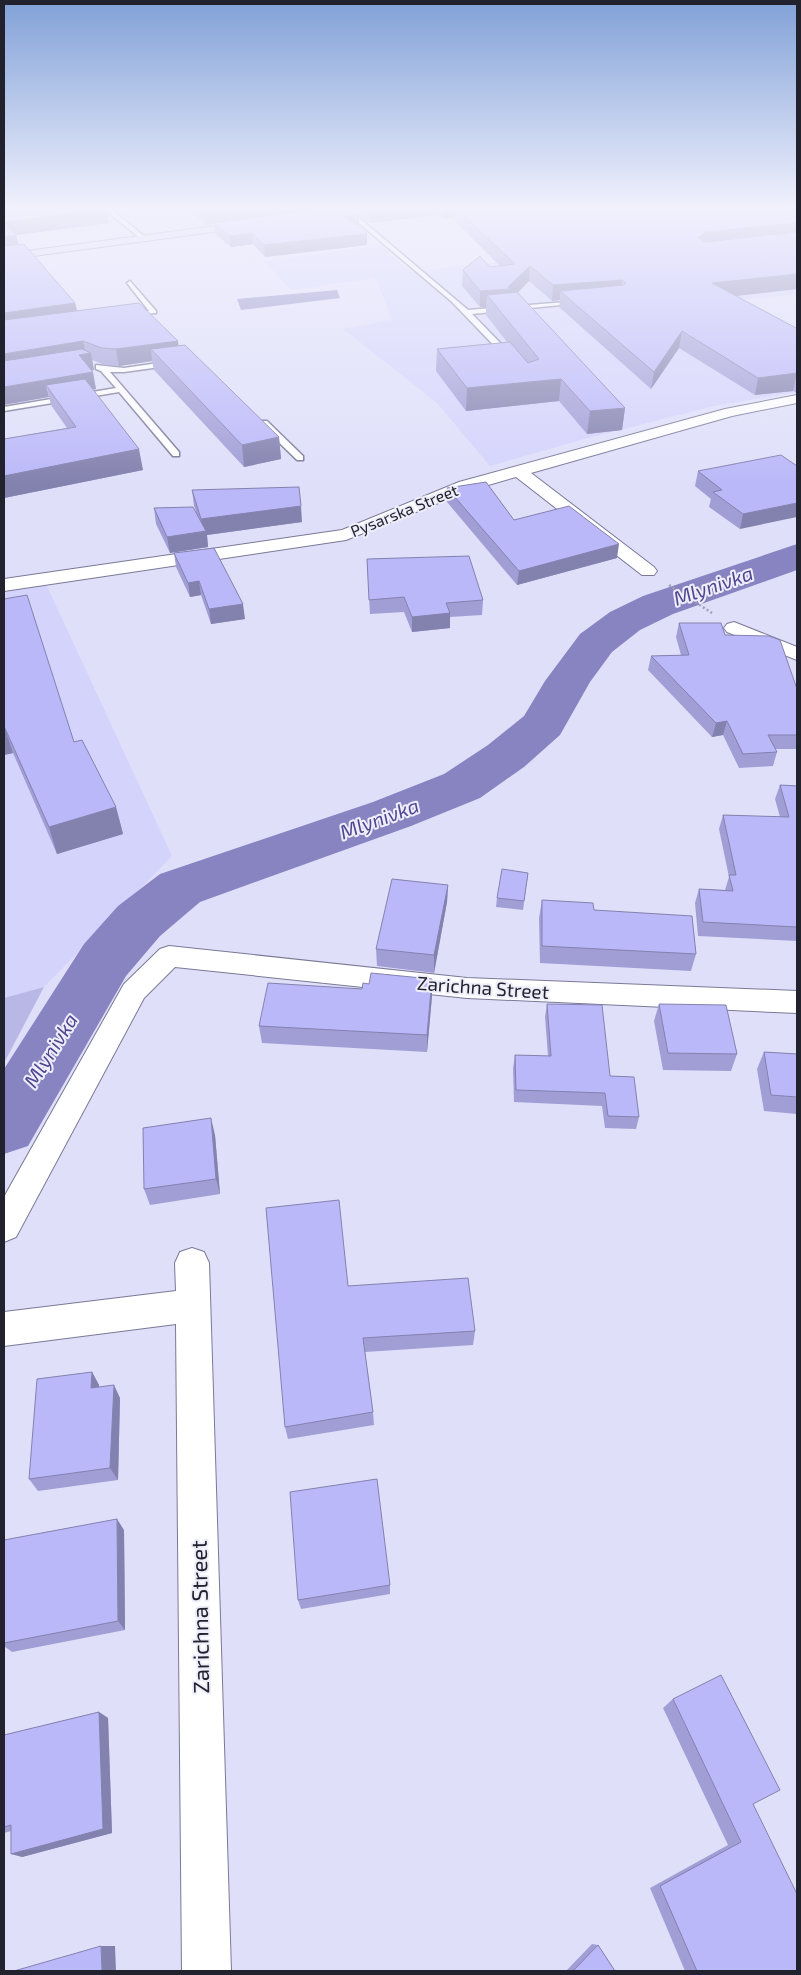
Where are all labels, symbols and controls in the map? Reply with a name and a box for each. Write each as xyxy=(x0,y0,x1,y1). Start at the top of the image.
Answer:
street label: Pysarska Street xyxy=(347,480,461,540)
water label: Mlynivka xyxy=(670,560,756,611)
water label: Mlynivka xyxy=(336,793,422,844)
street label: Zarichna Street xyxy=(416,971,550,1003)
water label: Mlynivka xyxy=(18,1009,83,1092)
street label: Zarichna Street xyxy=(185,1540,213,1694)

